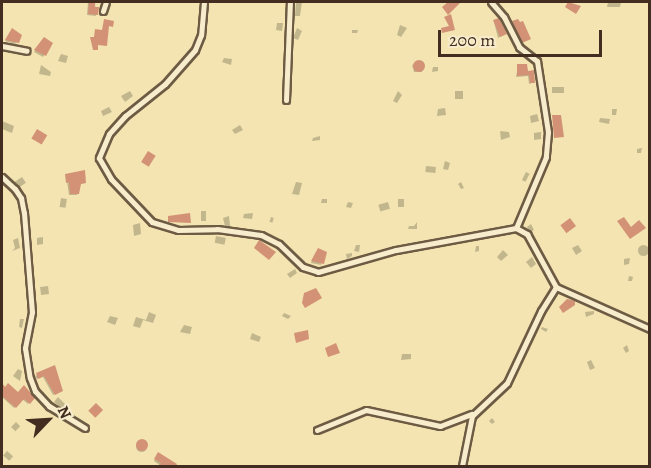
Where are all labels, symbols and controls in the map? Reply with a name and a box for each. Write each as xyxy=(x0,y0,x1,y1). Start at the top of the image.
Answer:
scale bar xyxy=(441,18,604,56)
text: 200 m xyxy=(449,28,495,52)
north arrow xyxy=(18,390,78,450)
text: N xyxy=(52,402,77,422)

